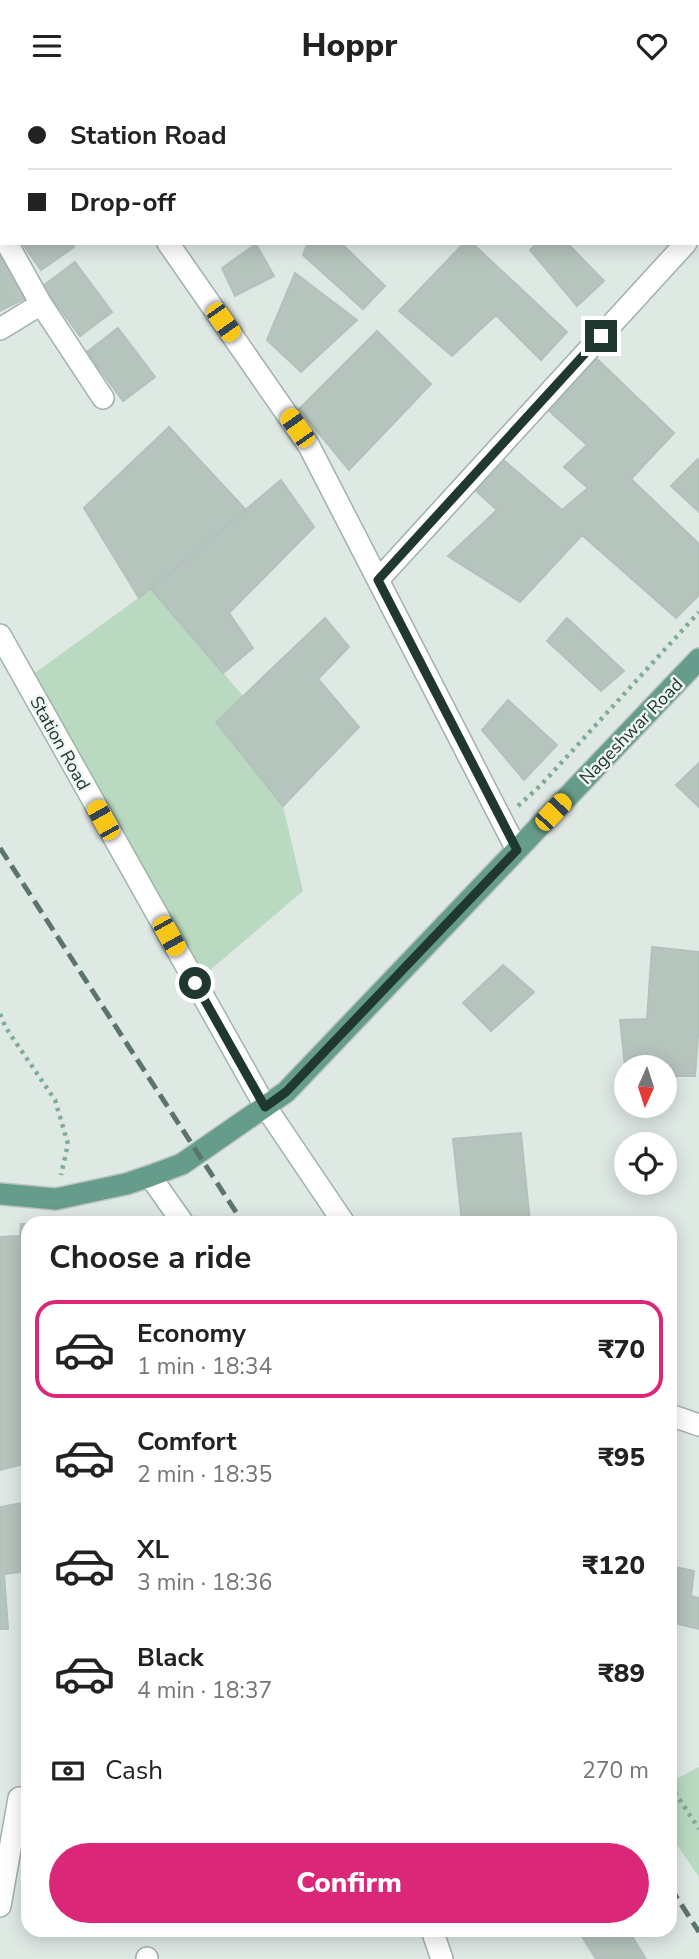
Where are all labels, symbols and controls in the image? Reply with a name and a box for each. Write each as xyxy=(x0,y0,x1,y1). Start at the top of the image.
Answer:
text: Hoppr xyxy=(301,24,398,67)
icon: menu xyxy=(28,27,66,65)
icon: heart xyxy=(633,27,671,65)
text: Station Road xyxy=(70,118,227,153)
text: Drop-off xyxy=(70,185,176,220)
car xyxy=(203,299,244,345)
route end xyxy=(585,320,617,352)
car xyxy=(277,405,318,451)
street label: Nageshwar Road xyxy=(574,673,688,789)
street label: Station Road xyxy=(24,692,96,794)
car xyxy=(531,789,576,835)
car xyxy=(84,797,123,843)
car xyxy=(150,913,189,959)
route start xyxy=(179,967,211,999)
north arrow xyxy=(614,1055,677,1118)
map controls xyxy=(614,1055,677,1195)
button: locate xyxy=(614,1132,677,1195)
text: Choose a ride xyxy=(49,1236,251,1279)
text: Economy xyxy=(137,1316,246,1351)
icon: car xyxy=(53,1318,116,1381)
text: ₹70 xyxy=(598,1332,645,1367)
text: 1 min · 18:34 xyxy=(137,1351,272,1382)
text: Comfort xyxy=(137,1424,237,1459)
icon: car xyxy=(53,1426,116,1489)
text: ₹95 xyxy=(598,1440,645,1475)
text: 2 min · 18:35 xyxy=(137,1459,272,1490)
text: XL xyxy=(137,1532,169,1567)
icon: car xyxy=(53,1534,116,1597)
text: ₹120 xyxy=(583,1548,645,1583)
text: 3 min · 18:36 xyxy=(137,1567,272,1598)
text: Black xyxy=(137,1640,204,1675)
icon: car xyxy=(53,1642,116,1705)
text: ₹89 xyxy=(598,1656,645,1691)
text: 4 min · 18:37 xyxy=(137,1675,272,1706)
icon: cash xyxy=(49,1752,87,1790)
text: Cash xyxy=(105,1753,163,1788)
text: 270 m xyxy=(582,1755,649,1786)
button: Confirm xyxy=(49,1843,649,1923)

